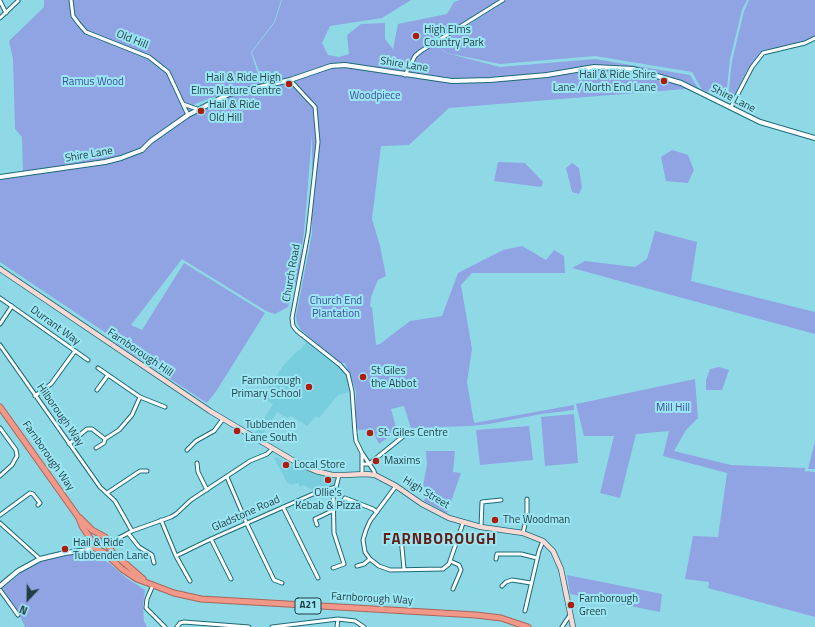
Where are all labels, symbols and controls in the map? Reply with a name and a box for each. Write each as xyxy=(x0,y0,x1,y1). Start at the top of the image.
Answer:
place label: High Elms Country Park xyxy=(424,23,484,49)
street label: Old Hill xyxy=(114,28,150,52)
marker: High Elms Country Park xyxy=(411,31,421,41)
street label: Shire Lane xyxy=(379,55,429,75)
place label: Hail & Ride Shire Lane / North End Lane xyxy=(553,68,656,94)
place label: Hail & Ride High Elms Nature Centre xyxy=(191,71,281,97)
park label: Ramus Wood xyxy=(62,75,124,89)
marker: Hail & Ride Shire Lane / North End Lane xyxy=(659,76,669,86)
marker: Hail & Ride High Elms Nature Centre xyxy=(284,79,294,89)
street label: Shire Lane xyxy=(709,82,757,116)
park label: Woodpiece xyxy=(349,89,401,103)
place label: Hail & Ride Old Hill xyxy=(209,98,260,124)
marker: Hail & Ride Old Hill xyxy=(196,106,206,116)
street label: Shire Lane xyxy=(64,144,114,166)
street label: Church Road xyxy=(280,243,304,303)
park label: Church End Plantation xyxy=(310,294,362,320)
street label: Durrant Way xyxy=(27,303,83,349)
street label: Farnborough Hill xyxy=(105,326,175,380)
place label: St Giles the Abbot xyxy=(371,364,416,390)
marker: St Giles the Abbot xyxy=(358,372,368,382)
place label: Farnborough Primary School xyxy=(231,374,301,400)
street label: Hilborough Way xyxy=(33,381,87,449)
marker: Farnborough Primary School xyxy=(304,382,314,392)
park label: Mill Hill xyxy=(656,401,690,415)
place label: Tubbenden Lane South xyxy=(245,418,297,444)
street label: Farnborough Way xyxy=(19,419,77,493)
marker: Tubbenden Lane South xyxy=(232,426,242,436)
place label: St. Giles Centre xyxy=(378,426,448,440)
marker: St. Giles Centre xyxy=(365,428,375,438)
place label: Maxims xyxy=(384,454,420,468)
marker: Maxims xyxy=(371,456,381,466)
place label: Local Store xyxy=(294,458,345,472)
marker: Local Store xyxy=(281,460,291,470)
street label: High Street xyxy=(400,474,452,512)
marker: Ollie's Kebab & Pizza xyxy=(323,475,333,485)
place label: Ollie's Kebab & Pizza xyxy=(295,486,361,512)
street label: Gladstone Road xyxy=(210,493,282,535)
place label: The Woodman xyxy=(503,513,570,527)
marker: The Woodman xyxy=(490,515,500,525)
district label: FARNBOROUGH xyxy=(383,531,497,549)
place label: Hail & Ride Tubbenden Lane xyxy=(73,536,149,562)
marker: Hail & Ride Tubbenden Lane xyxy=(60,544,70,554)
north arrow xyxy=(8,579,48,619)
street label: Farnborough Way xyxy=(331,590,413,608)
place label: Farnborough Green xyxy=(579,592,638,618)
road number: A21 xyxy=(295,598,321,614)
marker: Farnborough Green xyxy=(566,600,576,610)
text: N xyxy=(17,601,30,619)

